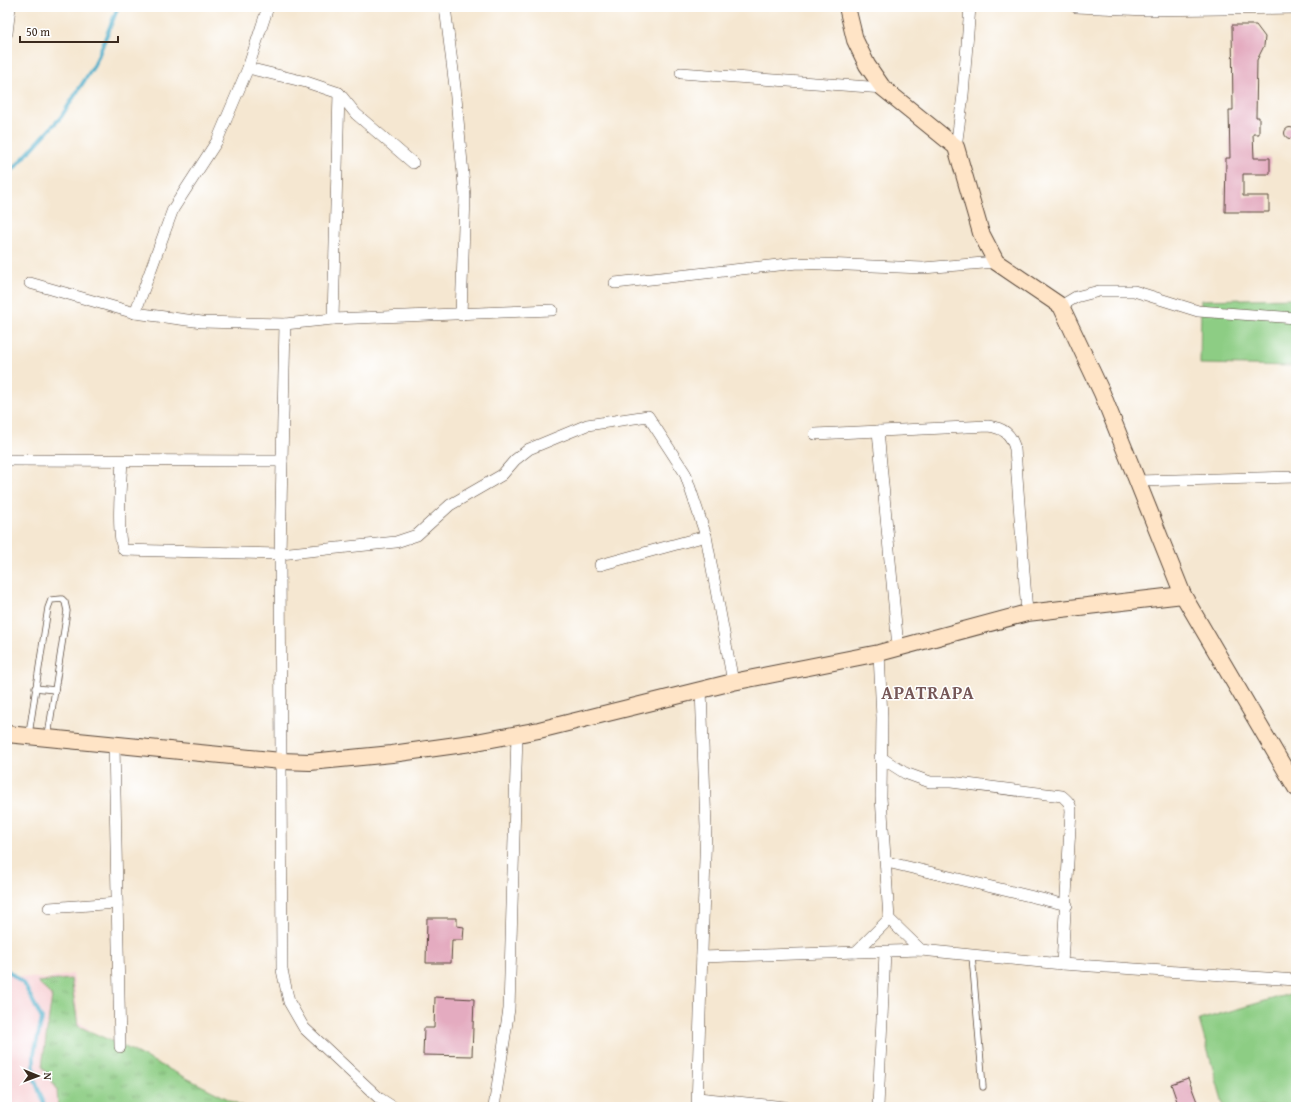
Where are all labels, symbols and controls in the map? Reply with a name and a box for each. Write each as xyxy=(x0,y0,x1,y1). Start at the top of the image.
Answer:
scale bar xyxy=(20,18,118,44)
text: 50 m xyxy=(26,23,50,40)
district label: APATRAPA xyxy=(881,679,975,706)
north arrow xyxy=(18,1056,58,1096)
text: N xyxy=(40,1072,56,1081)

